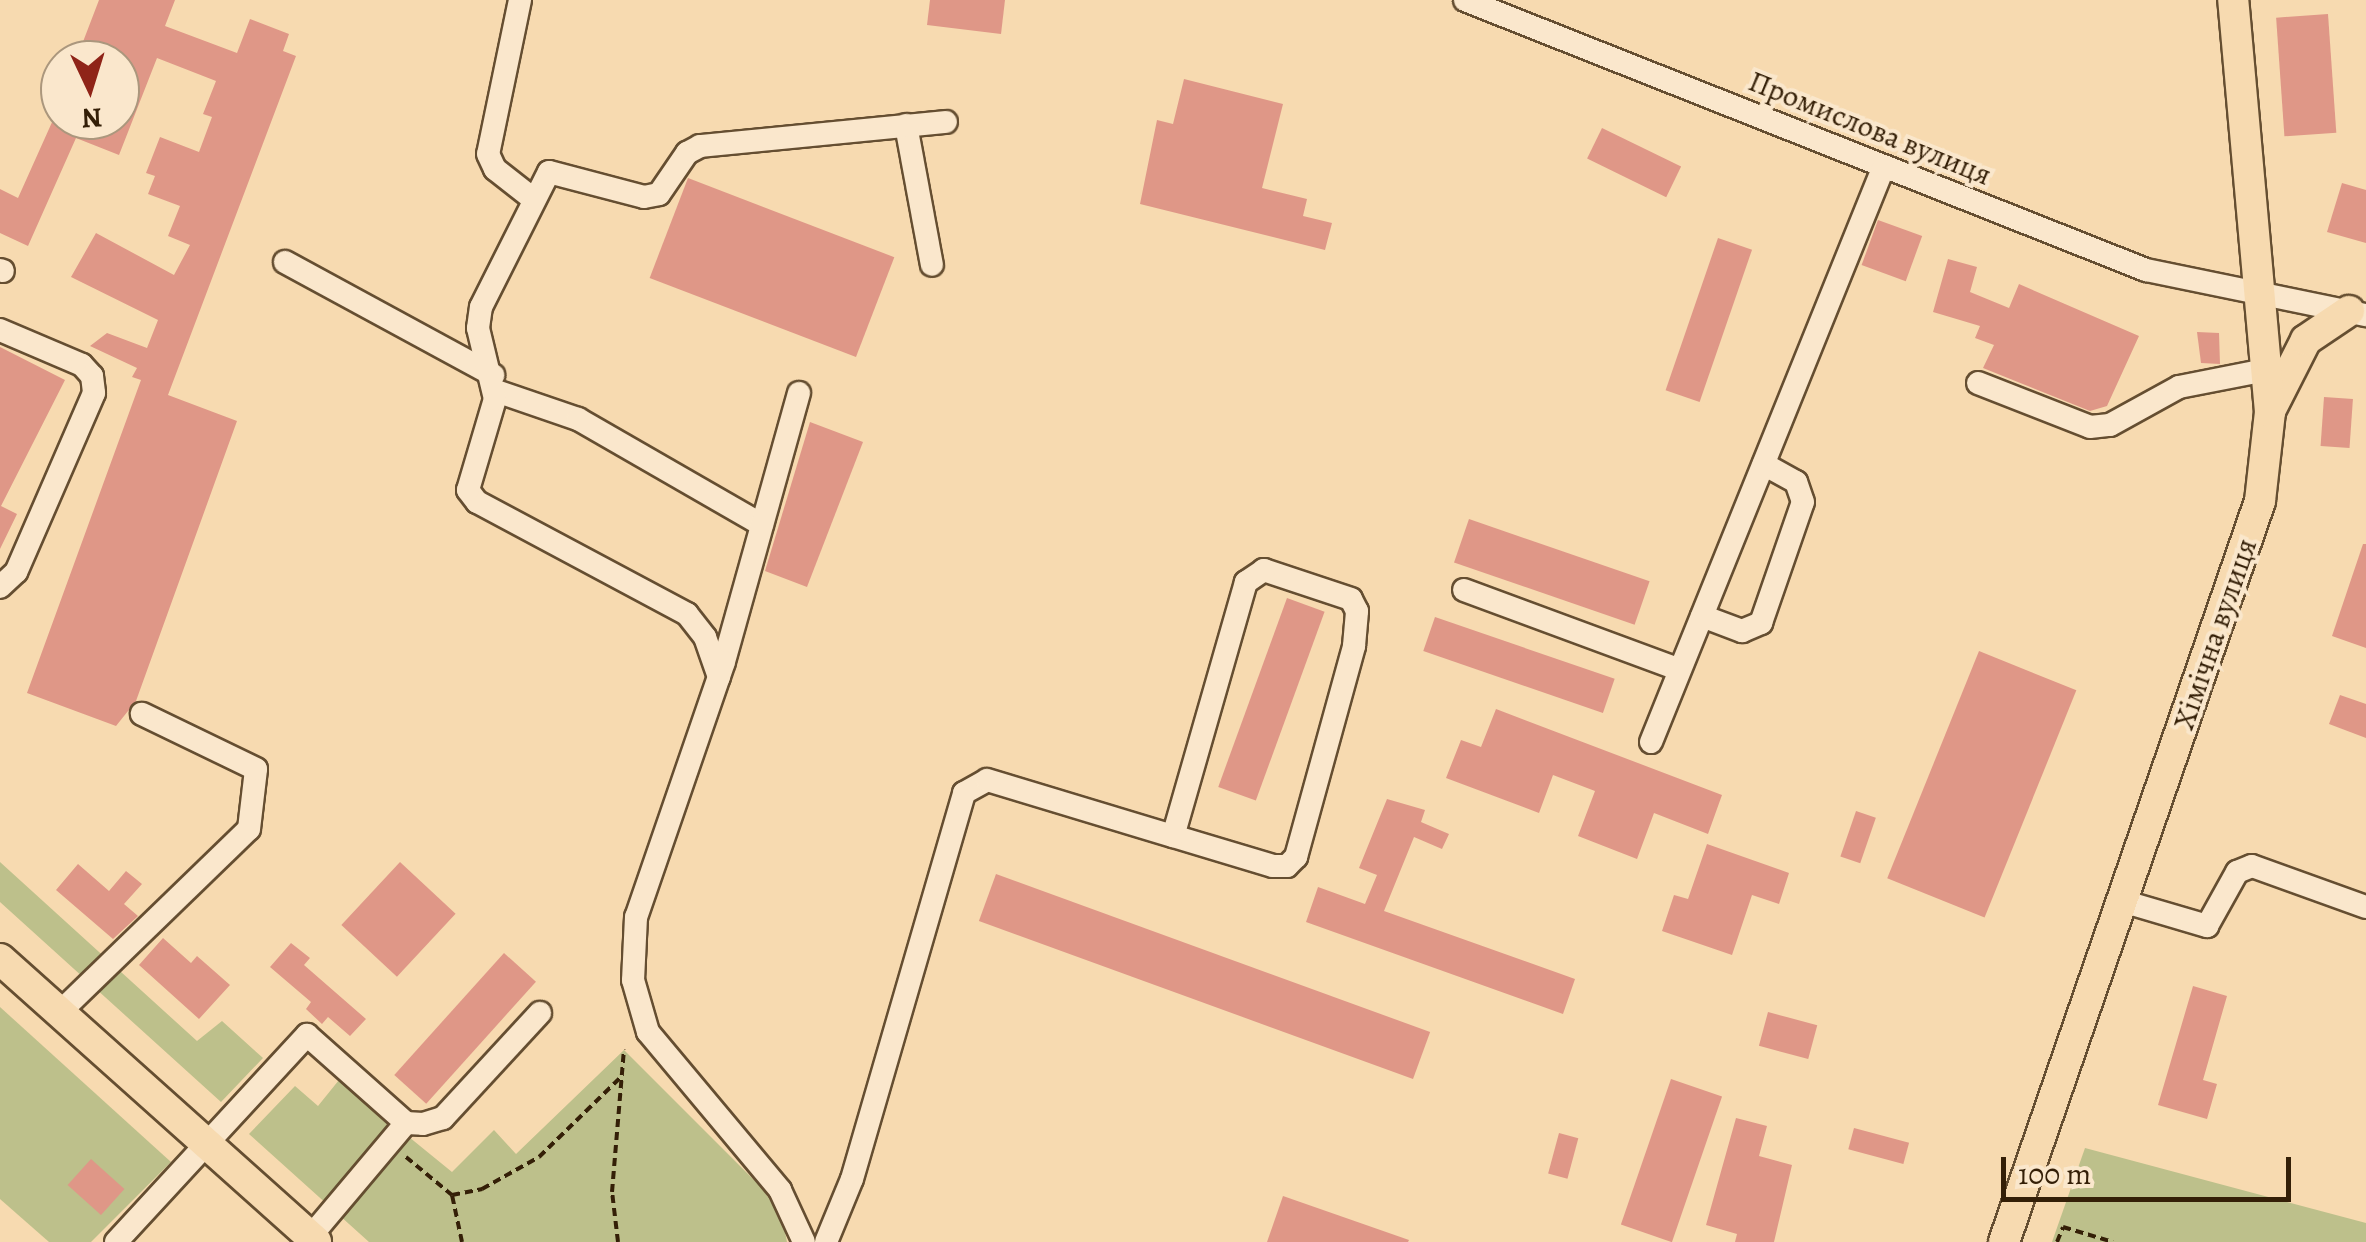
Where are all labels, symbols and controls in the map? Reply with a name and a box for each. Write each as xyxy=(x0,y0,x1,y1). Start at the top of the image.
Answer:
north arrow xyxy=(40,40,140,140)
street label: Промислова вулиця xyxy=(1743,63,1997,193)
text: N xyxy=(80,98,103,138)
street label: Хімічна вулиця xyxy=(2165,534,2265,734)
scale bar xyxy=(2006,1137,2296,1199)
text: 100 m xyxy=(2018,1154,2091,1194)

